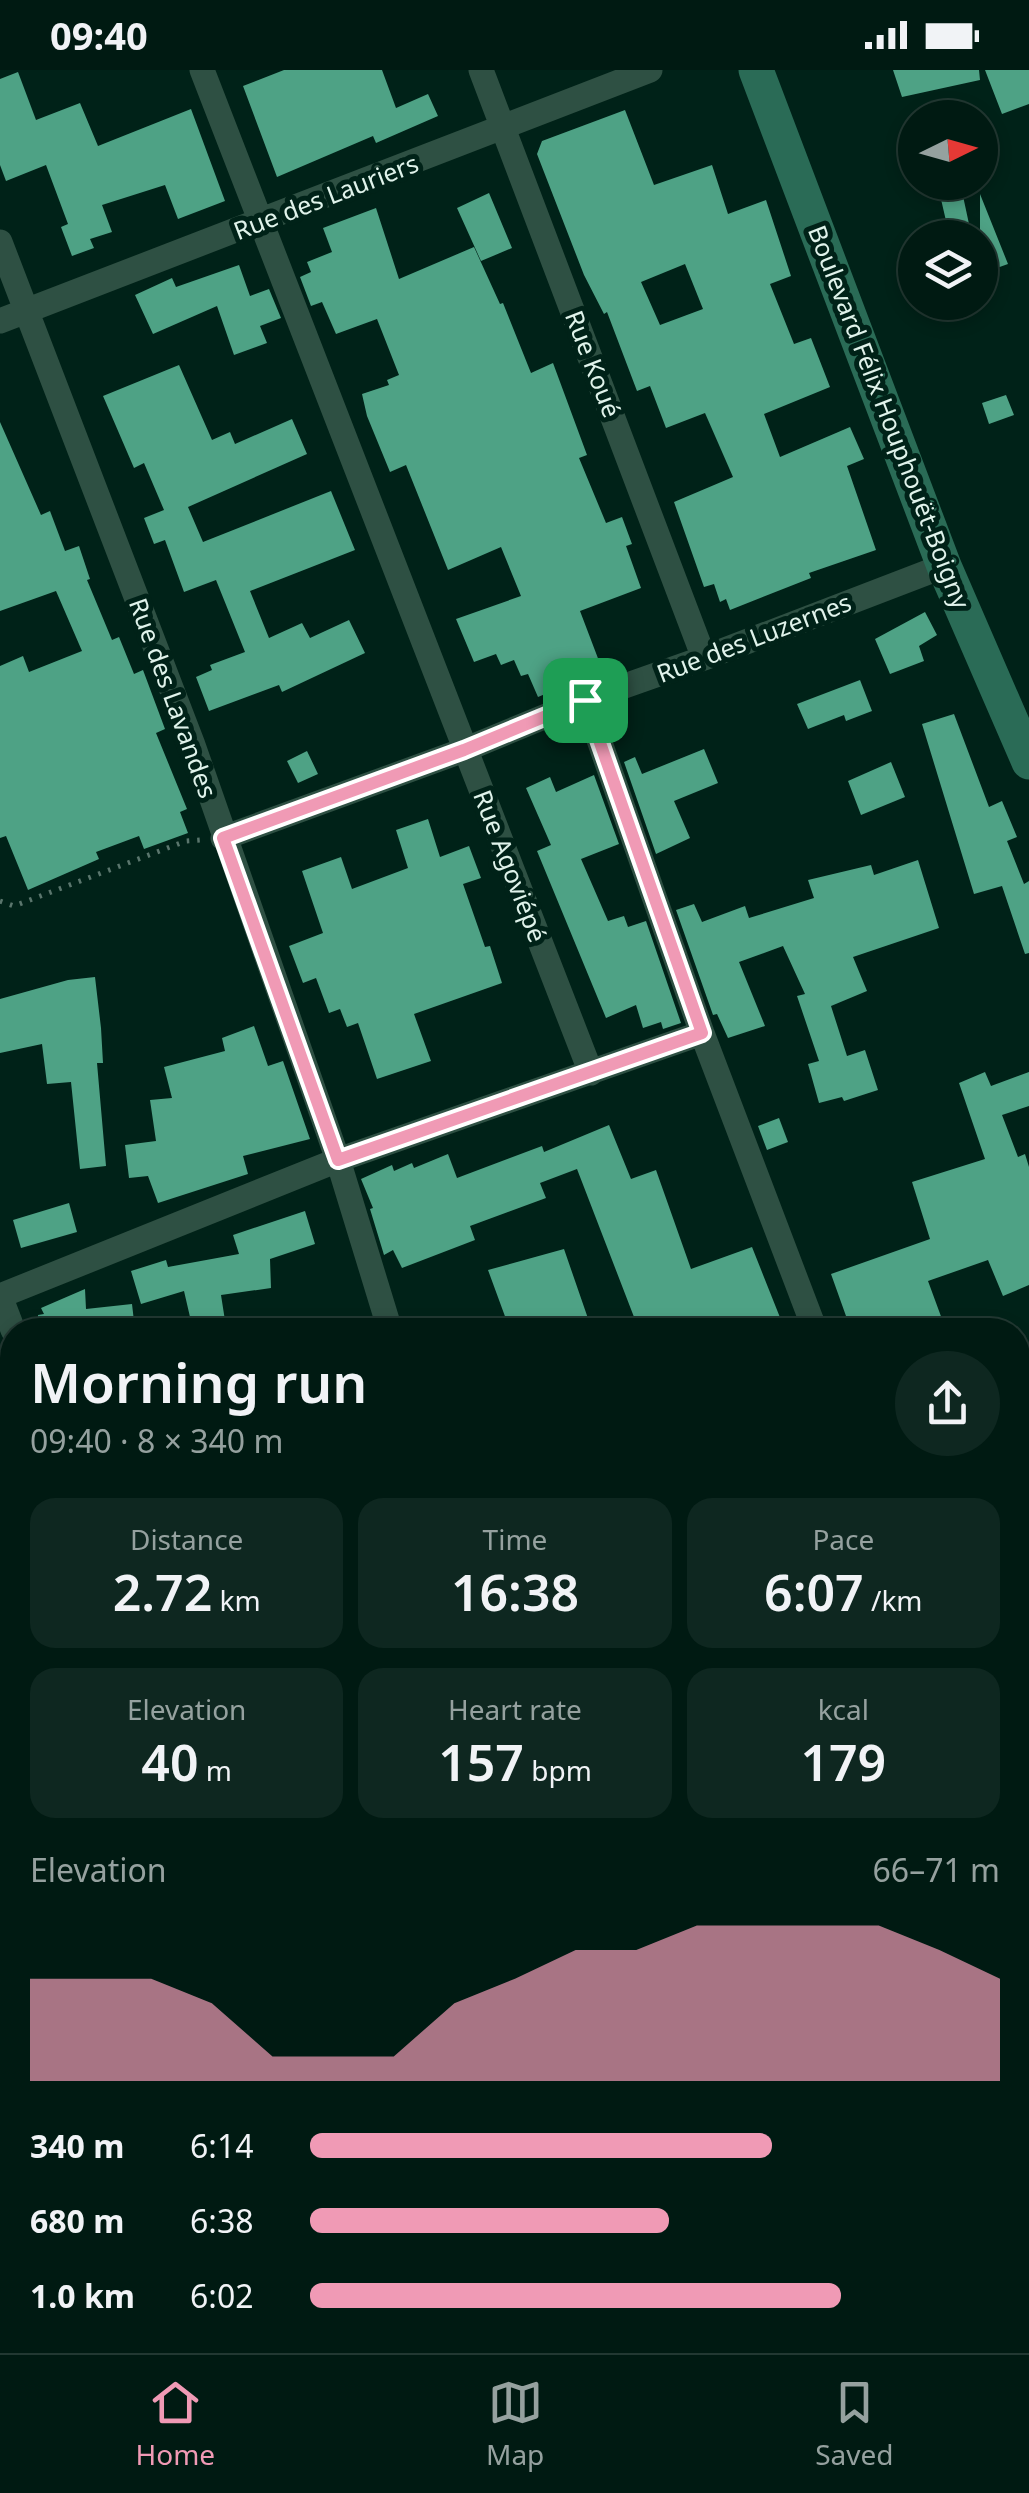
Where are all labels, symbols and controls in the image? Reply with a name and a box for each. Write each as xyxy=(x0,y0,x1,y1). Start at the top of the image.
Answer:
text: 09:40 xyxy=(50,9,148,61)
north arrow xyxy=(898,100,998,200)
map controls xyxy=(898,100,998,320)
street label: Rue des Lauriers xyxy=(228,145,423,247)
street label: Boulevard Félix Houphouët-Boigny xyxy=(801,220,979,613)
button: layers xyxy=(898,220,998,320)
street label: Rue Koué xyxy=(558,305,630,422)
street label: Rue des Luzernes xyxy=(651,584,856,690)
street label: Rue des Lavandes xyxy=(122,593,226,802)
pin xyxy=(543,658,628,743)
icon: arrive xyxy=(558,673,613,728)
street label: Rue Agoviépé xyxy=(466,785,556,947)
text: Morning run xyxy=(30,1344,367,1419)
button: share xyxy=(895,1351,1000,1456)
text: 09:40 · 8 × 340 m xyxy=(30,1419,283,1462)
text: Distance xyxy=(130,1520,243,1558)
text: Time xyxy=(483,1520,547,1558)
text: Pace xyxy=(812,1520,874,1558)
text: 2.72 xyxy=(113,1558,212,1626)
text: 16:38 xyxy=(451,1558,579,1626)
text: 6:07 xyxy=(764,1558,864,1626)
text: km xyxy=(212,1581,261,1619)
text: /km xyxy=(864,1581,923,1619)
text: Elevation xyxy=(127,1690,246,1728)
text: Heart rate xyxy=(448,1690,582,1728)
text: kcal xyxy=(818,1690,869,1728)
text: 40 xyxy=(141,1728,199,1796)
text: 157 xyxy=(438,1728,524,1796)
text: 179 xyxy=(800,1728,886,1796)
text: m xyxy=(199,1751,232,1789)
text: bpm xyxy=(524,1751,592,1789)
text: Elevation xyxy=(30,1848,167,1891)
text: 66–71 m xyxy=(873,1848,1000,1891)
text: 340 m xyxy=(30,2124,124,2167)
text: 6:14 xyxy=(190,2124,254,2167)
text: 680 m xyxy=(30,2199,124,2242)
text: 6:38 xyxy=(190,2199,254,2242)
text: 1.0 km xyxy=(30,2274,135,2317)
text: 6:02 xyxy=(190,2274,254,2317)
tab: Home xyxy=(135,2375,215,2473)
tab: Map xyxy=(486,2375,544,2473)
tab: Saved xyxy=(815,2375,894,2473)

